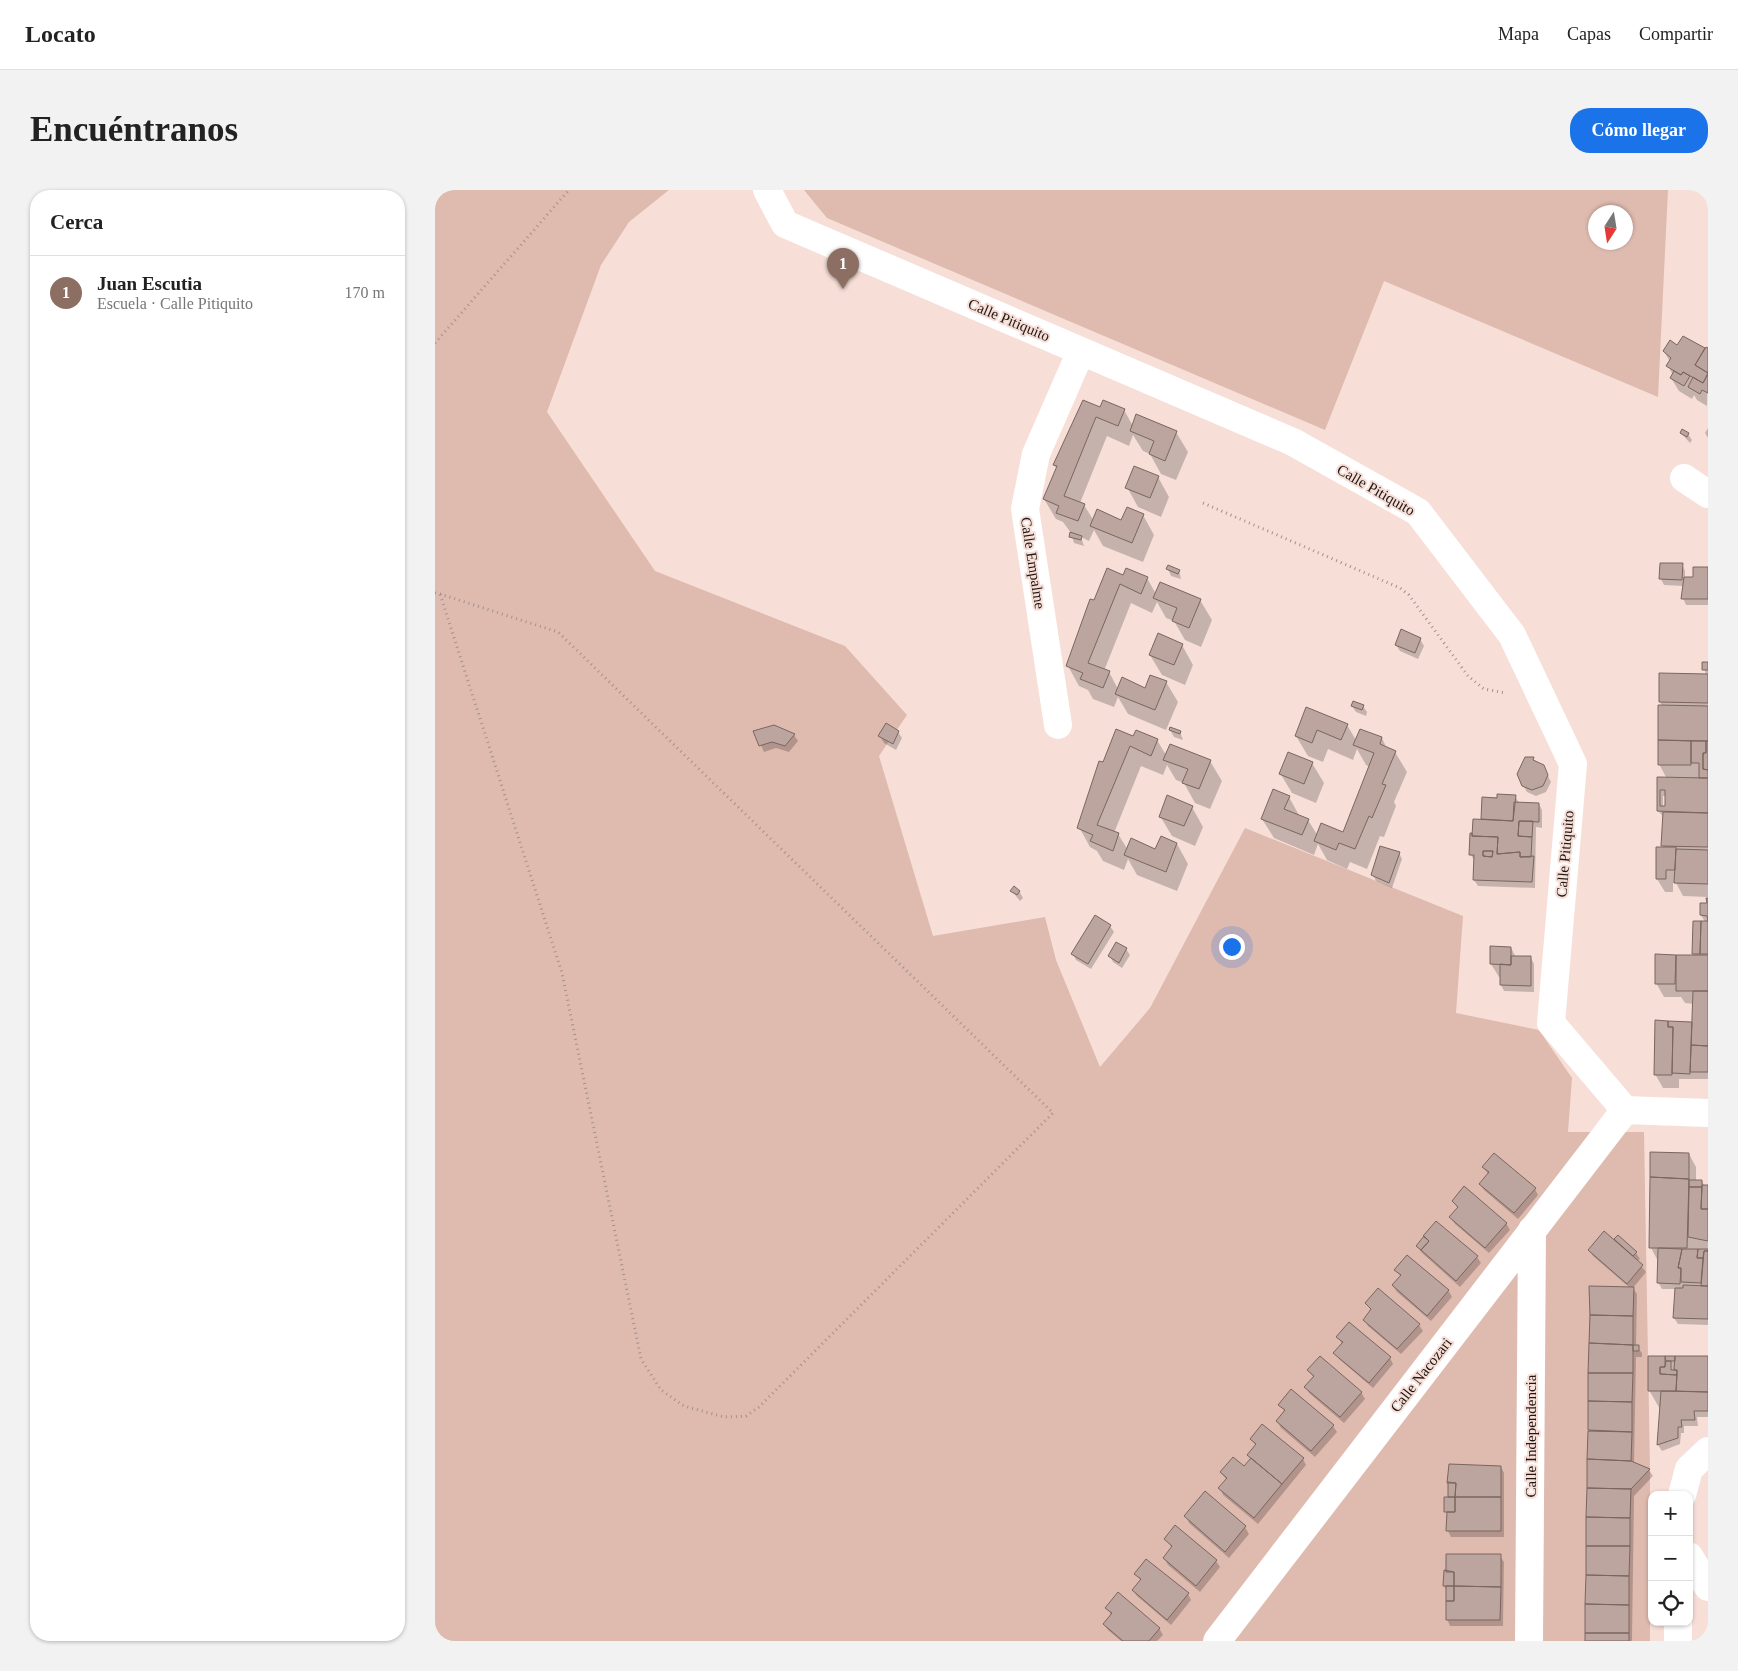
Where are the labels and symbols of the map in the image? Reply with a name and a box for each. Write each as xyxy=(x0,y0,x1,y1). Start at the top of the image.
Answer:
north arrow xyxy=(1588,205,1633,250)
pin: 1 xyxy=(827,248,859,289)
street label: Calle Pitiquito xyxy=(966,296,1052,344)
street label: Calle Pitiquito xyxy=(1334,461,1418,519)
street label: Calle Empalme xyxy=(1018,516,1048,610)
street label: Calle Pitiquito xyxy=(1553,810,1577,898)
your location xyxy=(1219,934,1245,960)
street label: Calle Nacozari xyxy=(1387,1335,1455,1415)
street label: Calle Independencia xyxy=(1523,1374,1539,1497)

